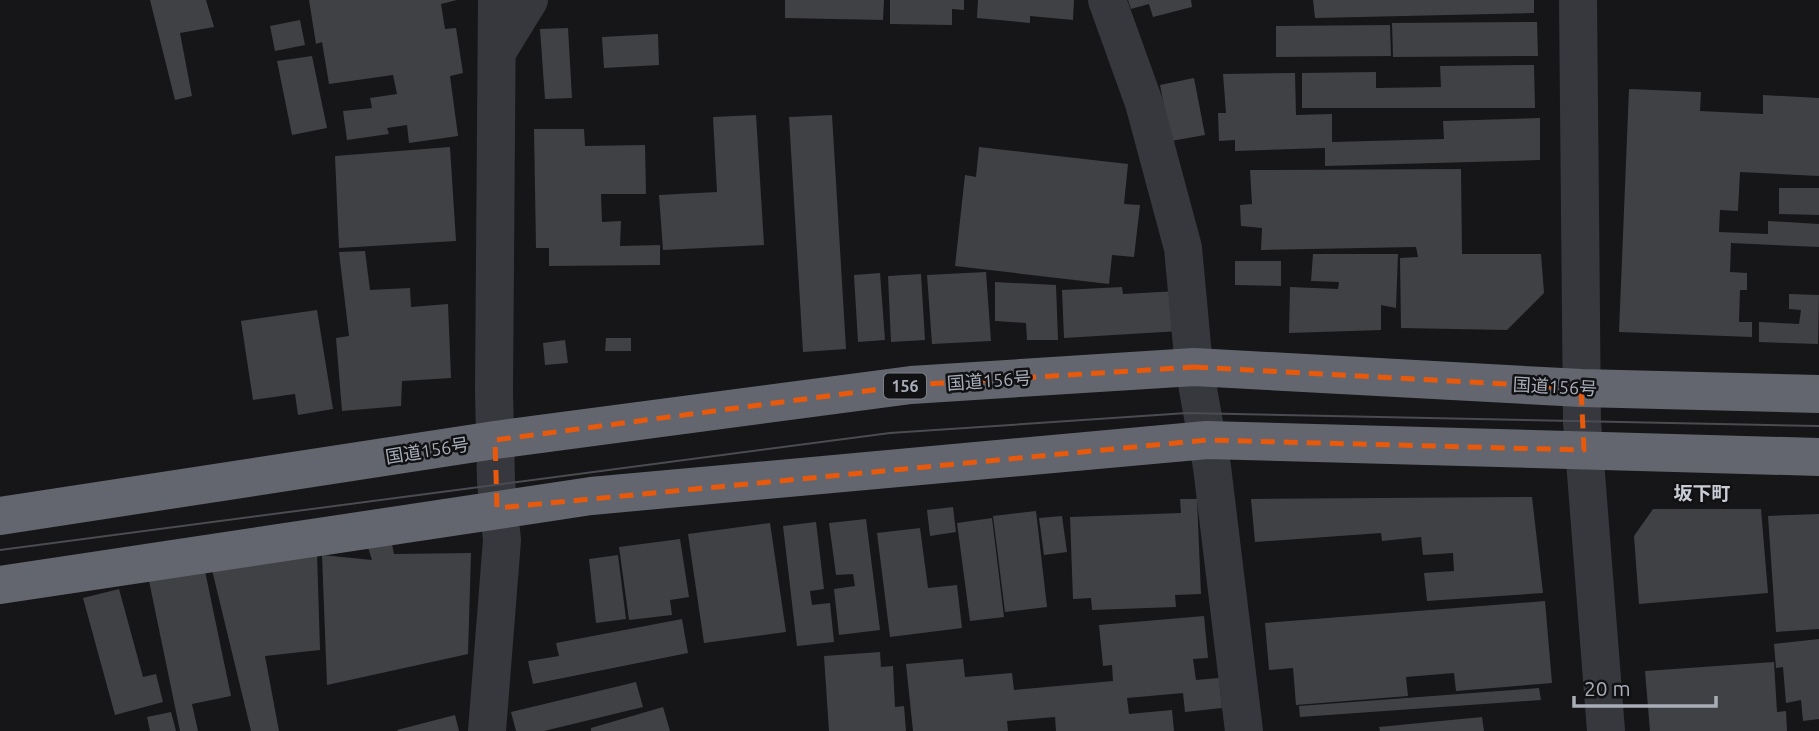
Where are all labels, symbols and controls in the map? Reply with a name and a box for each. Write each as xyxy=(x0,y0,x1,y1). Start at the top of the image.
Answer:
street label: 国道156号 xyxy=(946,367,1032,393)
road number: 156 xyxy=(884,374,926,398)
street label: 国道156号 xyxy=(1512,374,1598,398)
street label: 国道156号 xyxy=(384,434,470,466)
district label: 坂下町 xyxy=(1673,482,1731,504)
scale bar xyxy=(1574,664,1716,708)
text: 20 m xyxy=(1584,676,1631,700)

